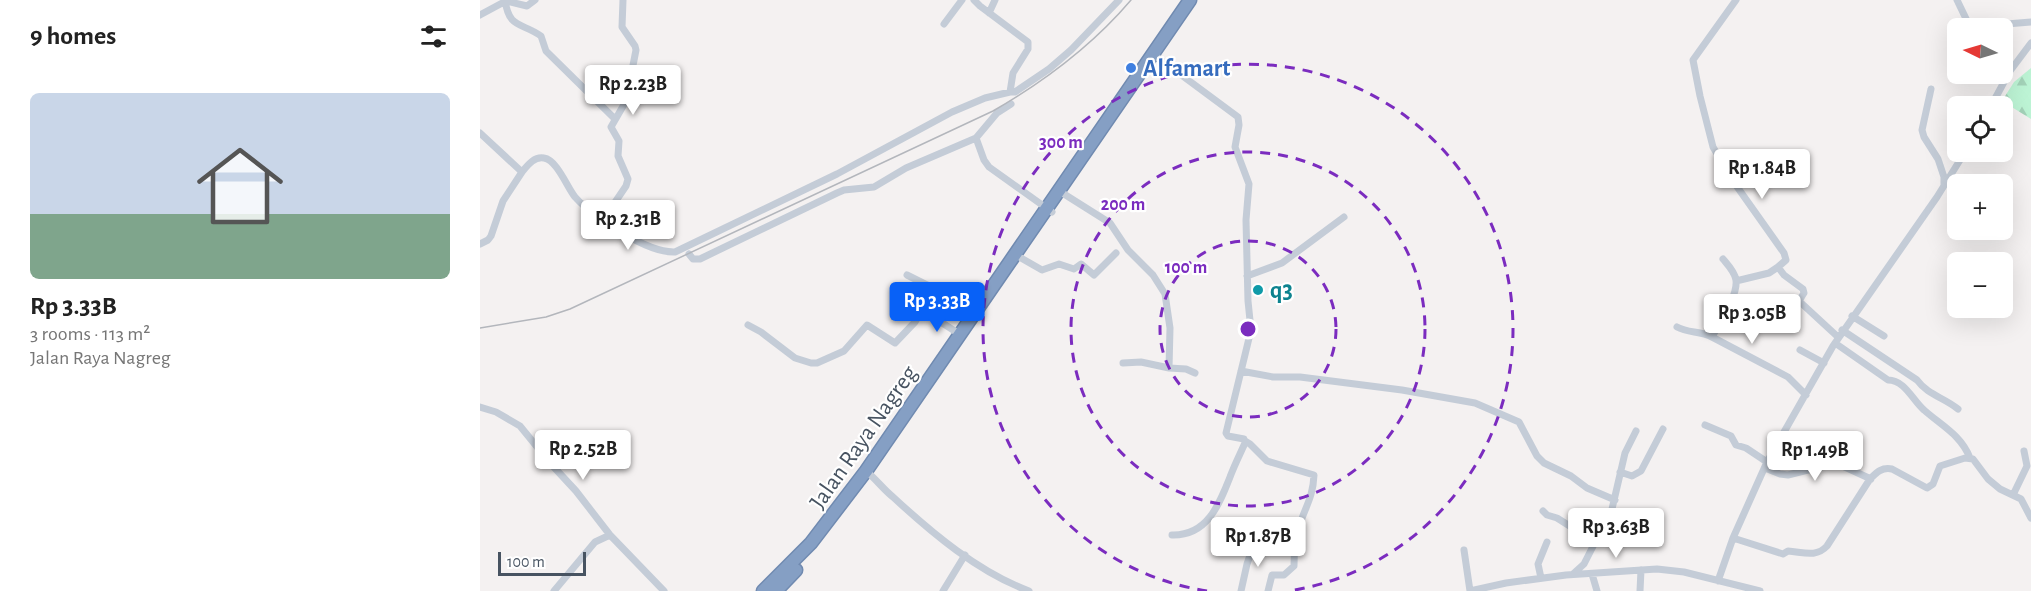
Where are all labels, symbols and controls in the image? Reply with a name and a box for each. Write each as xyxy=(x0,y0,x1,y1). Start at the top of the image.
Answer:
north arrow xyxy=(1947,18,2013,84)
map controls xyxy=(1947,18,2013,318)
icon: filters xyxy=(417,20,450,53)
text: 9 homes xyxy=(30,23,116,49)
place label: Alfamart xyxy=(1143,57,1230,81)
marker: Alfamart xyxy=(1124,61,1138,75)
pin: Rp 2.23B xyxy=(571,65,695,116)
text: Rp 2.23B xyxy=(599,74,667,94)
button: locate xyxy=(1947,96,2013,162)
icon: home xyxy=(186,132,294,240)
text: 300 m xyxy=(1039,134,1083,152)
pin: Rp 1.84B xyxy=(1700,149,1824,200)
text: Rp 1.84B xyxy=(1728,158,1796,178)
button: + xyxy=(1947,174,2013,240)
text: 200 m xyxy=(1101,196,1145,214)
pin: Rp 2.31B xyxy=(566,200,690,251)
text: Rp 2.31B xyxy=(595,209,661,229)
button: − xyxy=(1947,252,2013,318)
text: 100 m xyxy=(1165,259,1207,277)
place label: q3 xyxy=(1270,279,1293,303)
pin: Rp 3.33B xyxy=(875,282,999,333)
marker: q3 xyxy=(1251,283,1265,297)
text: Rp 3.33B xyxy=(904,291,970,311)
text: Rp 3.33B xyxy=(30,293,117,319)
pin: Rp 3.05B xyxy=(1690,294,1814,345)
text: Rp 3.05B xyxy=(1718,303,1786,323)
centre of rings xyxy=(1238,319,1258,339)
text: 3 rooms · 113 m² xyxy=(30,324,150,344)
text: Jalan Raya Nagreg xyxy=(30,348,171,368)
street label: Jalan Raya Nagreg xyxy=(806,361,922,514)
pin: Rp 2.52B xyxy=(521,430,645,481)
pin: Rp 1.49B xyxy=(1753,431,1877,482)
text: Rp 2.52B xyxy=(549,439,617,459)
text: Rp 1.49B xyxy=(1781,440,1849,460)
pin: Rp 3.63B xyxy=(1554,508,1678,559)
pin: Rp 1.87B xyxy=(1196,517,1320,568)
text: Rp 3.63B xyxy=(1582,517,1650,537)
text: Rp 1.87B xyxy=(1225,526,1291,546)
scale bar xyxy=(498,549,586,576)
text: 100 m xyxy=(507,554,545,570)

